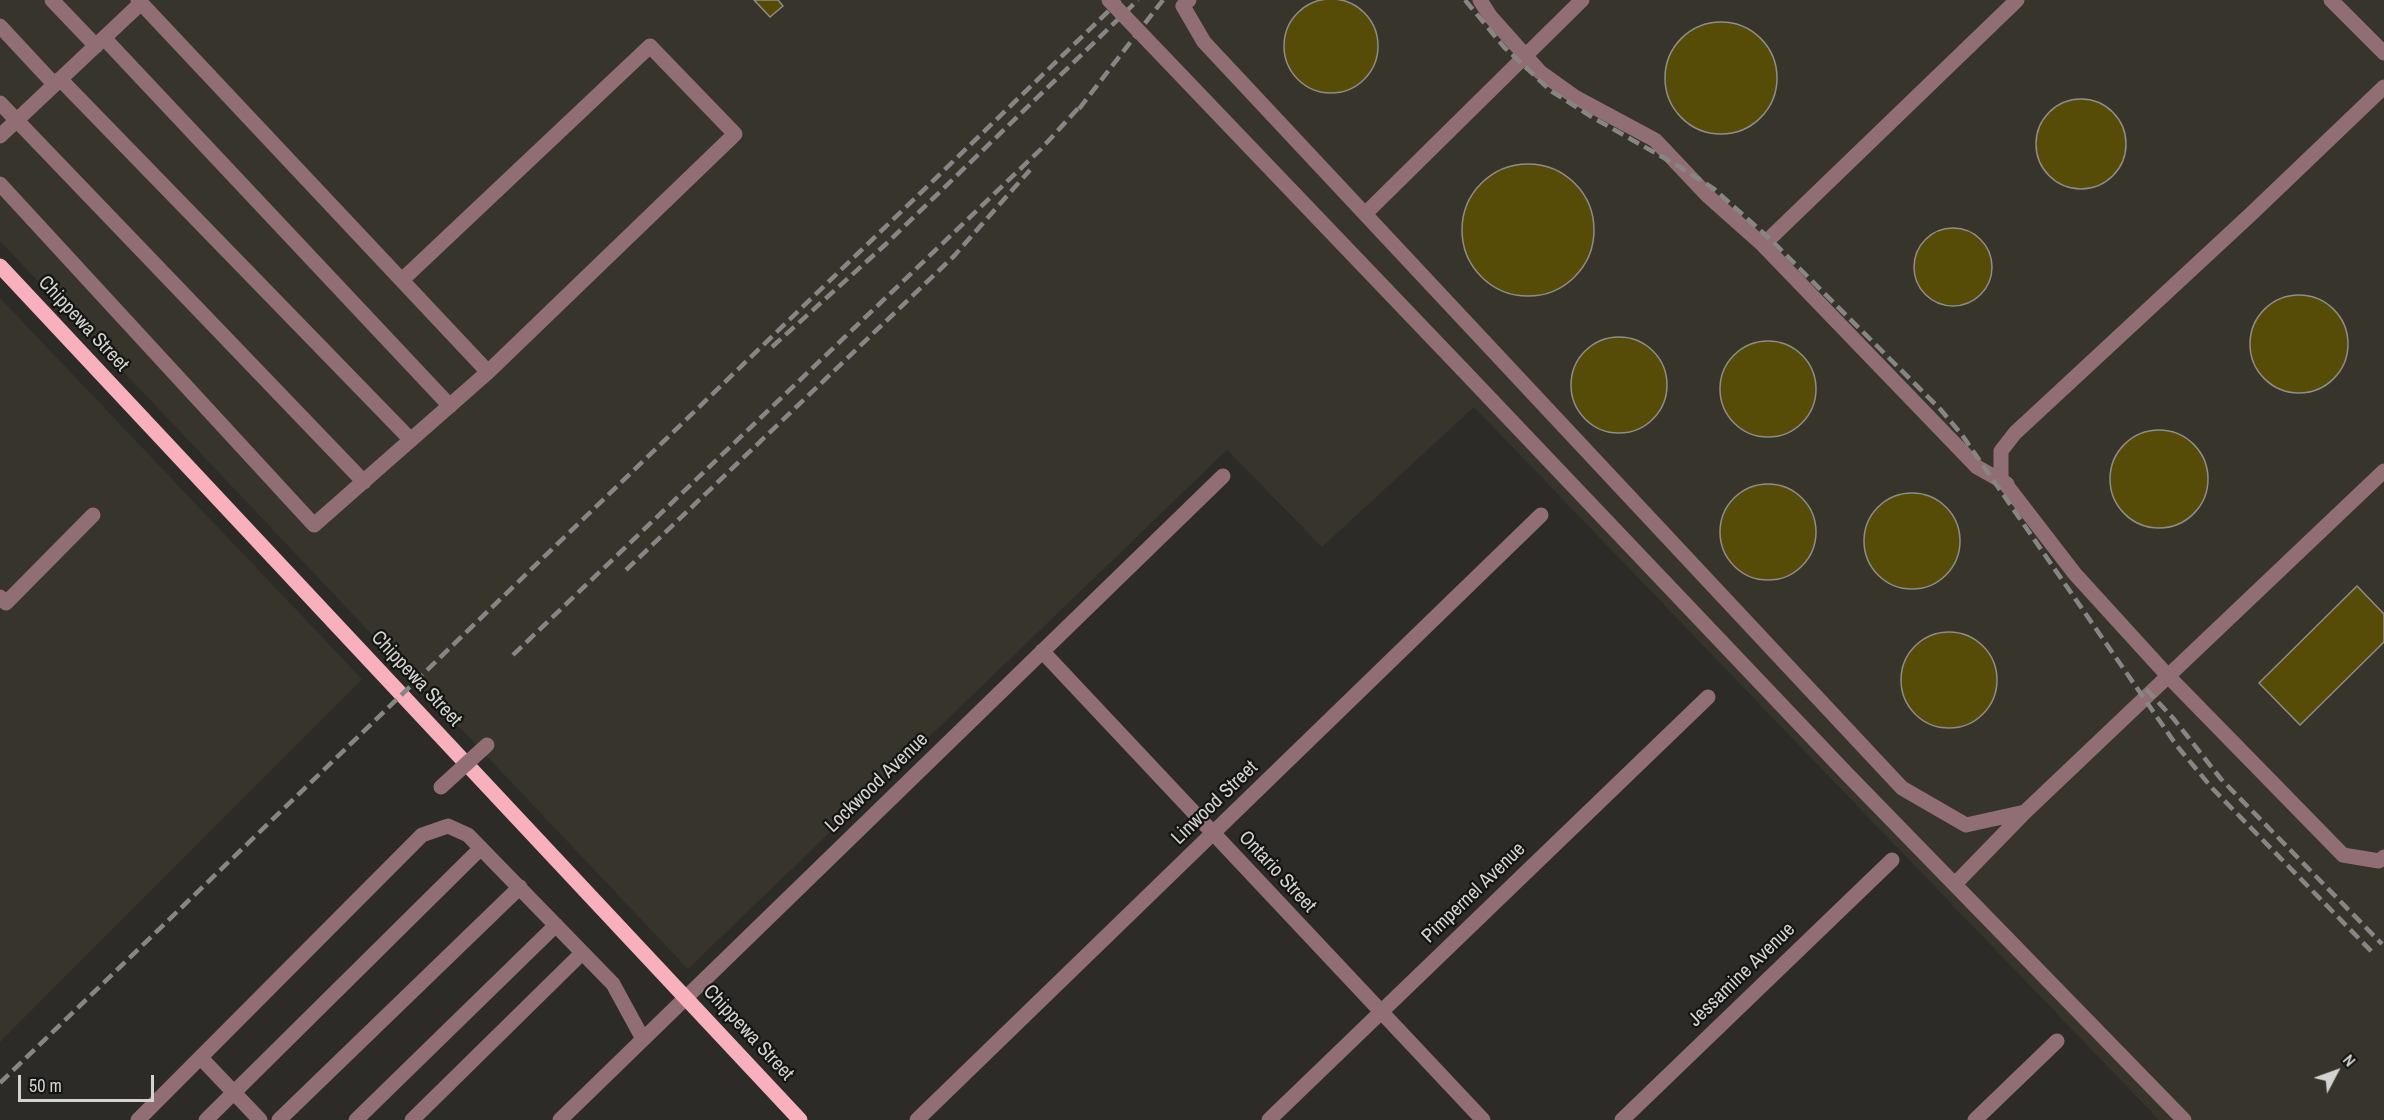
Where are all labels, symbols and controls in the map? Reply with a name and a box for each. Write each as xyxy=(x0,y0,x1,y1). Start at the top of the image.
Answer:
street label: Chippewa Street xyxy=(33,271,133,377)
street label: Chippewa Street xyxy=(366,626,466,732)
street label: Lockwood Avenue xyxy=(821,728,933,838)
street label: Linwood Street xyxy=(1167,756,1263,850)
street label: Ontario Street xyxy=(1233,826,1321,918)
street label: Pimpernel Avenue xyxy=(1417,838,1531,948)
street label: Jessamine Avenue xyxy=(1684,918,1800,1032)
street label: Chippewa Street xyxy=(698,980,798,1086)
north arrow xyxy=(2306,1042,2366,1102)
text: N xyxy=(2338,1049,2361,1071)
scale bar xyxy=(21,1063,158,1101)
text: 50 m xyxy=(29,1073,62,1098)

